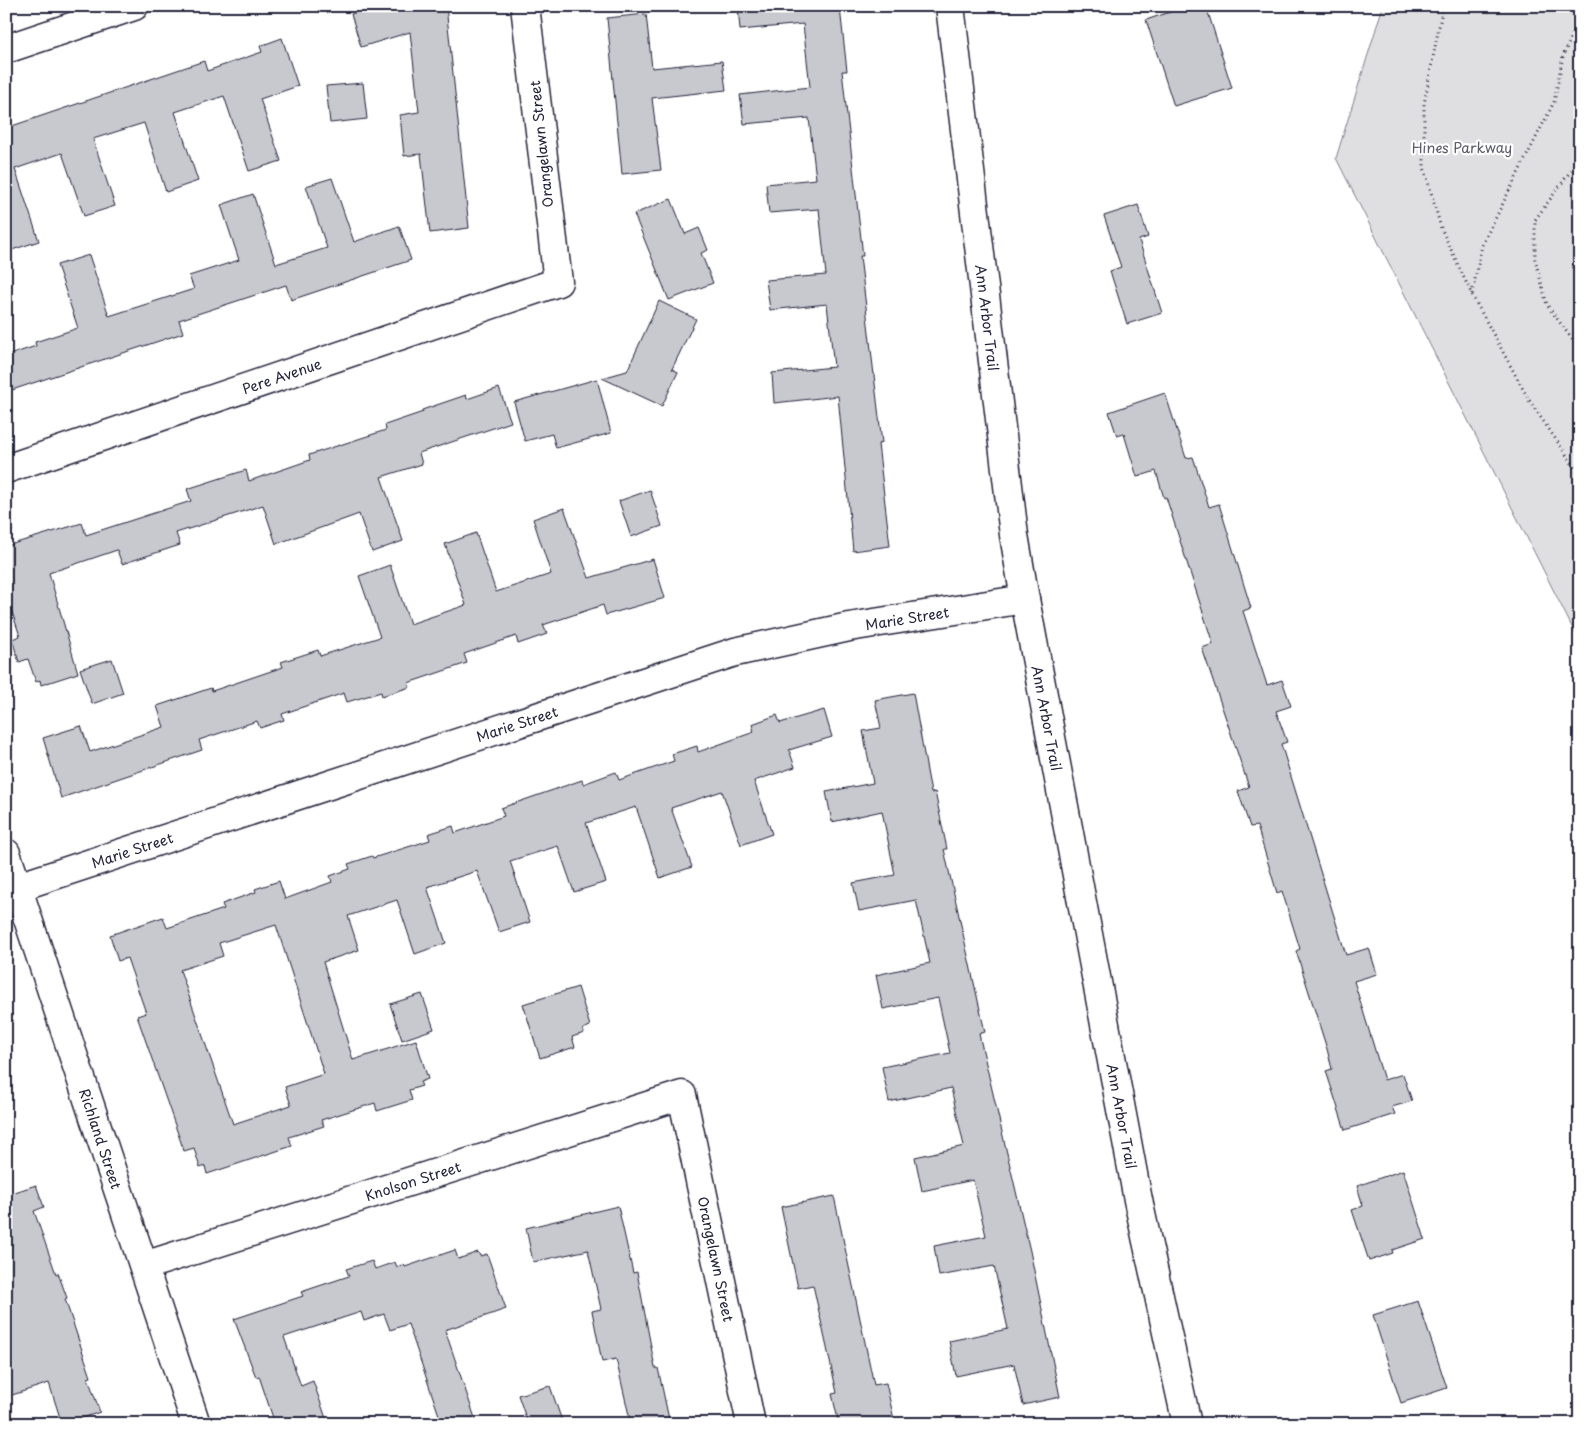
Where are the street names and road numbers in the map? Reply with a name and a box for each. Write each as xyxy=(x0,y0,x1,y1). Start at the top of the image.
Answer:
street label: Orangelawn Street xyxy=(524,79,558,209)
street label: Ann Arbor Trail xyxy=(971,263,1005,372)
street label: Pere Avenue xyxy=(239,352,324,399)
street label: Marie Street xyxy=(864,601,951,635)
street label: Ann Arbor Trail xyxy=(1027,664,1068,773)
street label: Marie Street xyxy=(473,700,561,747)
street label: Marie Street xyxy=(89,826,176,873)
street label: Ann Arbor Trail xyxy=(1102,1062,1142,1171)
street label: Richland Street xyxy=(75,1086,128,1192)
street label: Knolson Street xyxy=(362,1155,463,1206)
street label: Orangelawn Street xyxy=(693,1194,740,1324)

